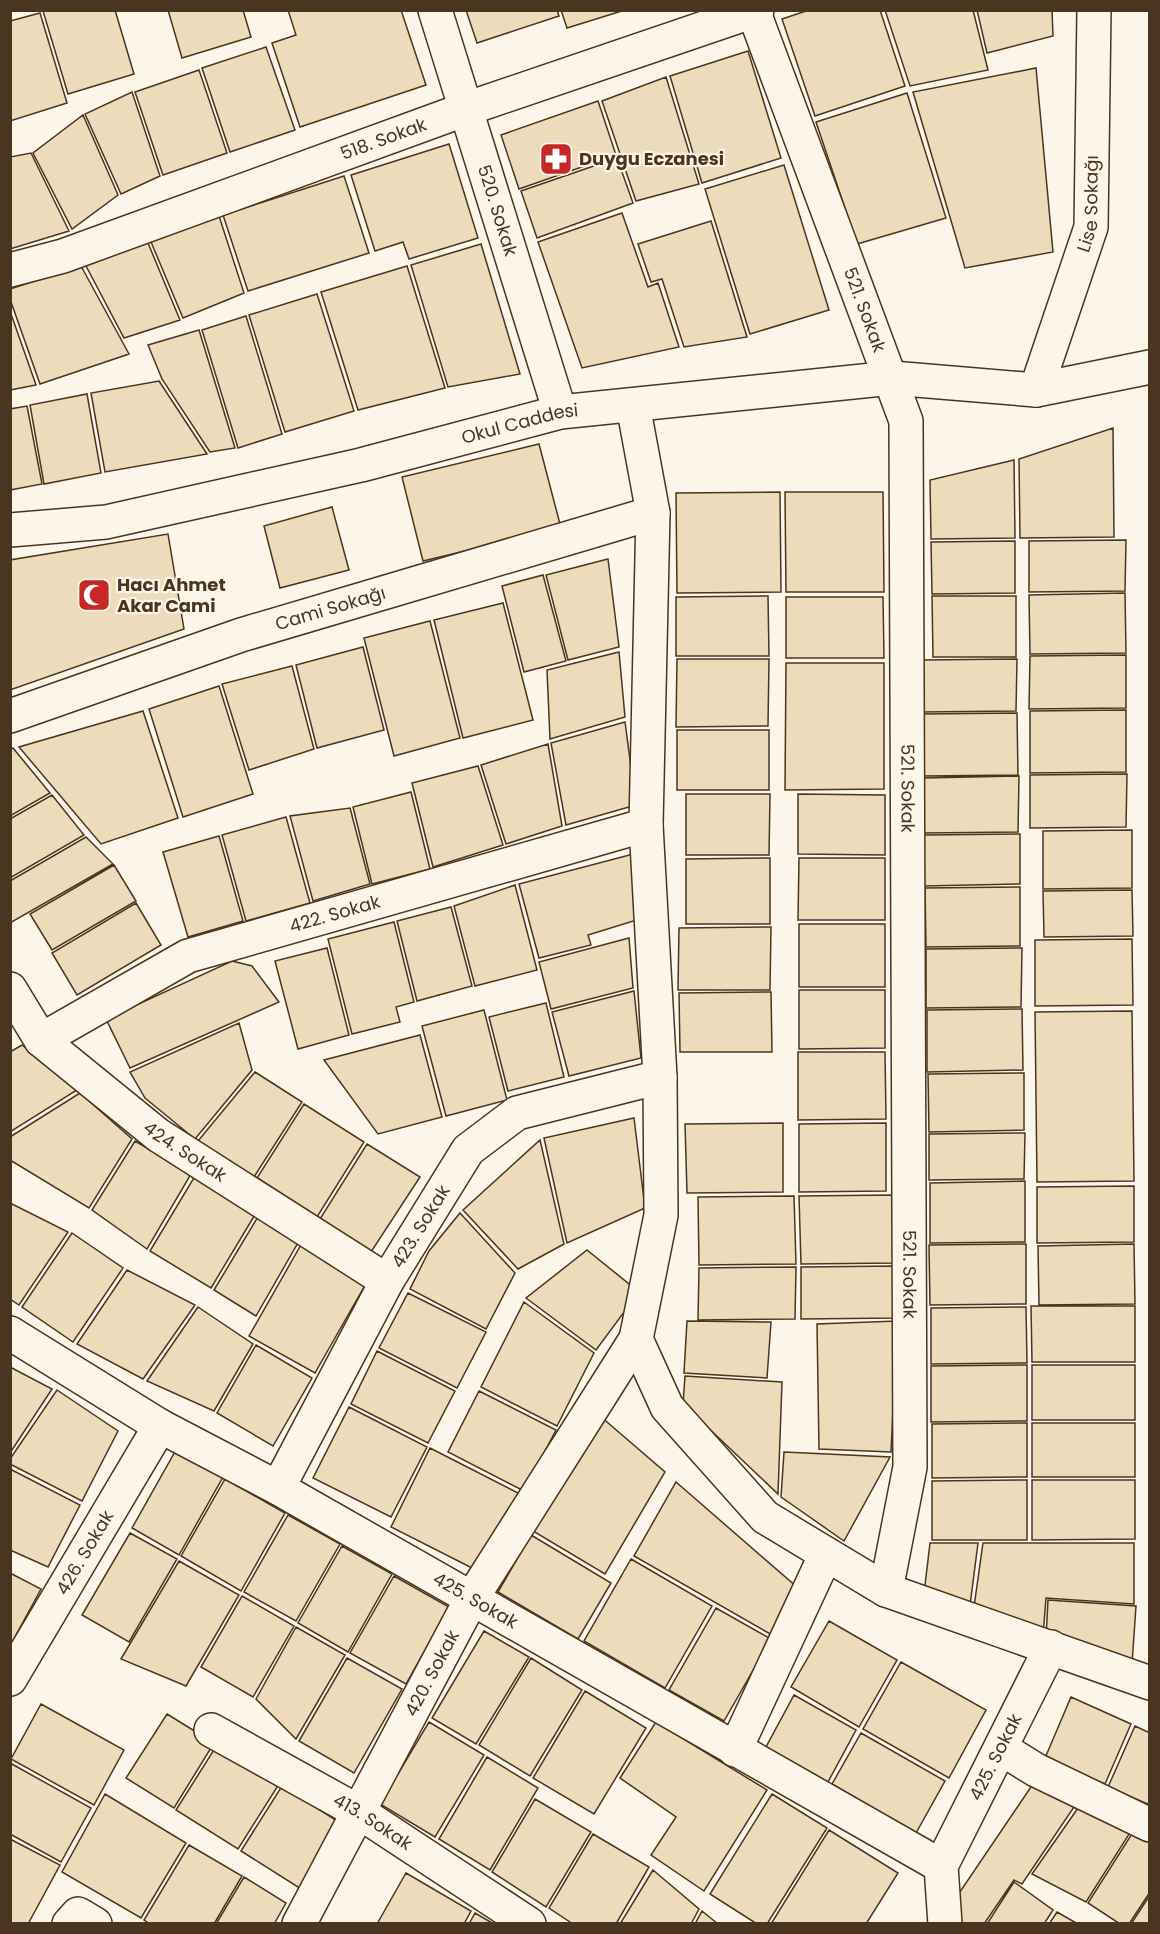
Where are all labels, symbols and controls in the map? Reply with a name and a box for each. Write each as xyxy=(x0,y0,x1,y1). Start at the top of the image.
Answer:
street label: 518. Sokak xyxy=(337,111,431,166)
pharmacy icon: Duygu Eczanesi xyxy=(538,141,574,177)
place label: Duygu Eczanesi xyxy=(579,146,724,171)
street label: Lise Sokağı xyxy=(1070,155,1104,255)
street label: 520. Sokak xyxy=(472,162,524,260)
street label: 521. Sokak xyxy=(838,264,893,356)
street label: Okul Caddesi xyxy=(459,397,579,450)
place label: Hacı Ahmet Akar Cami xyxy=(117,572,226,618)
mosque icon: Hacı Ahmet Akar Cami xyxy=(76,577,112,613)
street label: Cami Sokağı xyxy=(272,580,388,636)
street label: 521. Sokak xyxy=(895,744,921,834)
street label: 422. Sokak xyxy=(286,888,384,938)
street label: 424. Sokak xyxy=(138,1115,232,1188)
street label: 423. Sokak xyxy=(385,1179,456,1273)
street label: 521. Sokak xyxy=(897,1230,922,1320)
street label: 426. Sokak xyxy=(50,1505,120,1599)
street label: 425. Sokak xyxy=(428,1566,523,1635)
street label: 420. Sokak xyxy=(399,1625,465,1720)
street label: 425. Sokak xyxy=(963,1708,1028,1805)
street label: 413. Sokak xyxy=(329,1787,418,1856)

